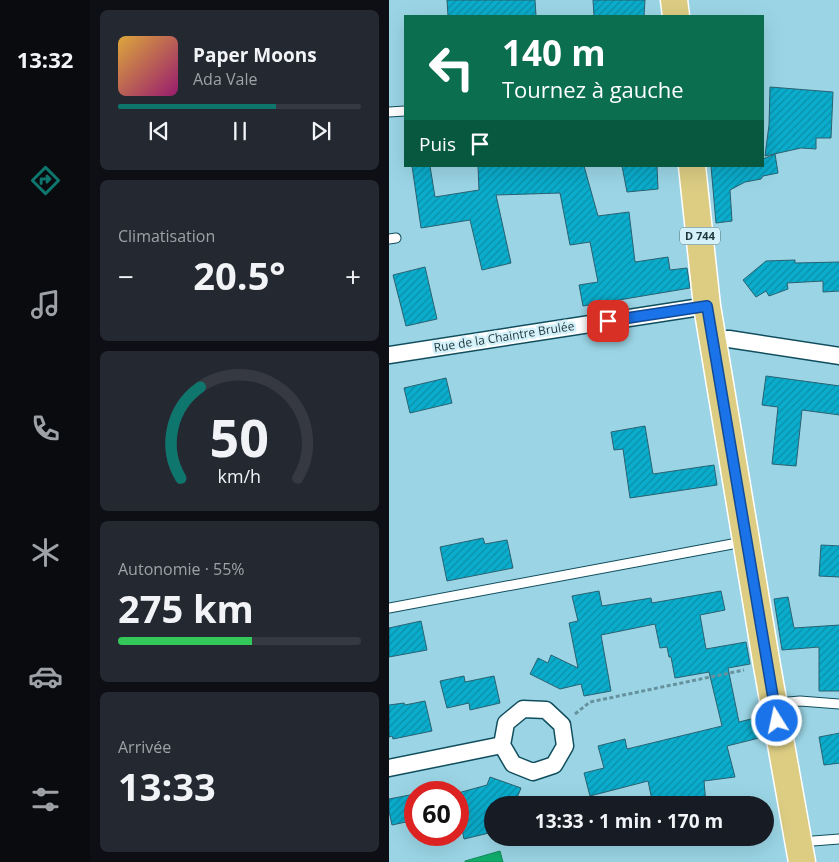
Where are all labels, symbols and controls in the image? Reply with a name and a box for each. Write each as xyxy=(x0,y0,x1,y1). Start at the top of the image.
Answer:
text: 140 m xyxy=(502,29,606,76)
icon: left xyxy=(419,35,484,100)
text: Paper Moons xyxy=(193,42,317,68)
text: 13:32 xyxy=(17,44,73,74)
text: Ada Vale xyxy=(193,68,257,90)
text: Tournez à gauche xyxy=(502,74,684,104)
icon: previous xyxy=(145,117,173,145)
icon: pause xyxy=(226,117,254,145)
icon: next xyxy=(307,117,335,145)
icon: arrive xyxy=(466,130,494,158)
text: Puis xyxy=(419,131,456,157)
icon: directions xyxy=(28,163,63,198)
text: Climatisation xyxy=(118,225,215,247)
road number: D 744 xyxy=(680,228,720,245)
text: 20.5° xyxy=(193,249,286,301)
text: − xyxy=(118,257,134,295)
text: + xyxy=(345,257,361,295)
icon: music xyxy=(28,287,63,322)
pin xyxy=(587,300,629,342)
icon: arrive xyxy=(594,307,622,335)
street label: Rue de la Chaintre Brulée xyxy=(432,317,576,356)
text: 50 xyxy=(210,401,269,472)
icon: phone xyxy=(28,411,63,446)
text: km/h xyxy=(218,464,261,488)
icon: climate xyxy=(28,535,63,570)
text: Autonomie · 55% xyxy=(118,558,245,580)
text: 275 km xyxy=(118,582,254,634)
icon: car xyxy=(28,659,63,694)
position arrow xyxy=(750,694,802,746)
text: Arrivée xyxy=(118,736,171,758)
text: 13:33 xyxy=(118,760,216,812)
speed limit sign: 60 xyxy=(404,781,469,846)
icon: filters xyxy=(28,782,63,817)
text: 13:33 · 1 min · 170 m xyxy=(535,808,723,834)

